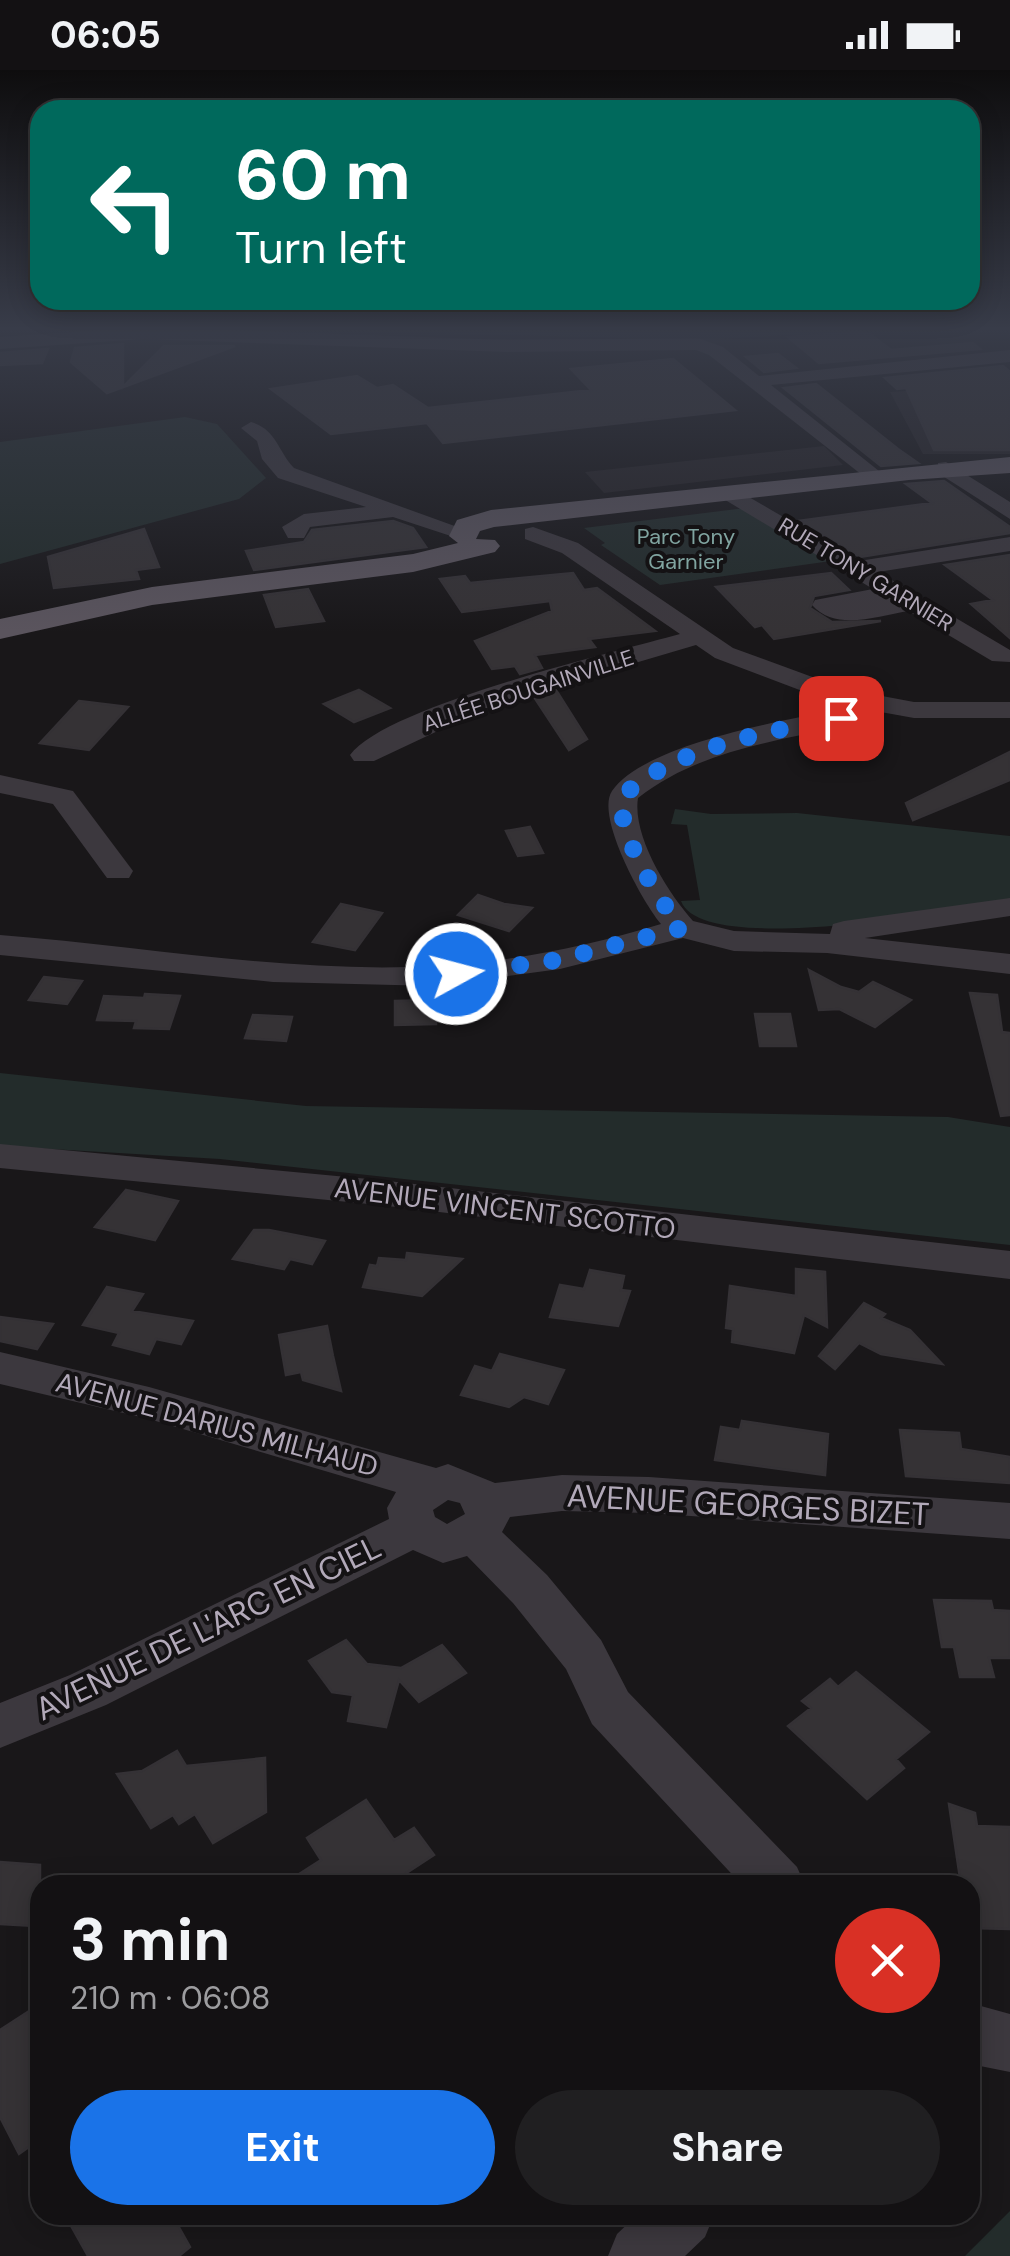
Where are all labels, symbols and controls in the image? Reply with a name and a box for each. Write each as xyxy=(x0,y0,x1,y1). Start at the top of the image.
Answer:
text: 06:05 xyxy=(50,10,161,60)
text: 60 m xyxy=(235,130,411,221)
icon: left xyxy=(70,140,200,270)
text: Turn left xyxy=(235,218,407,277)
street label: RUE TONY GARNIER xyxy=(773,511,958,638)
park label: Parc Tony Garnier xyxy=(637,522,735,576)
street label: ALLÉE BOUGAINVILLE xyxy=(419,643,637,738)
pin xyxy=(799,676,884,761)
icon: arrive xyxy=(814,691,869,746)
position arrow xyxy=(404,922,508,1026)
street label: AVENUE VINCENT SCOTTO xyxy=(332,1169,678,1248)
street label: AVENUE DARIUS MILHAUD xyxy=(52,1364,382,1485)
street label: AVENUE GEORGES BIZET xyxy=(566,1475,930,1535)
street label: AVENUE DE L'ARC EN CIEL xyxy=(28,1526,388,1730)
text: 3 min xyxy=(70,1900,230,1979)
button: close xyxy=(835,1908,940,2013)
text: 210 m · 06:08 xyxy=(70,1977,270,2019)
button: Exit xyxy=(70,2090,495,2205)
button: Share xyxy=(515,2090,940,2205)

